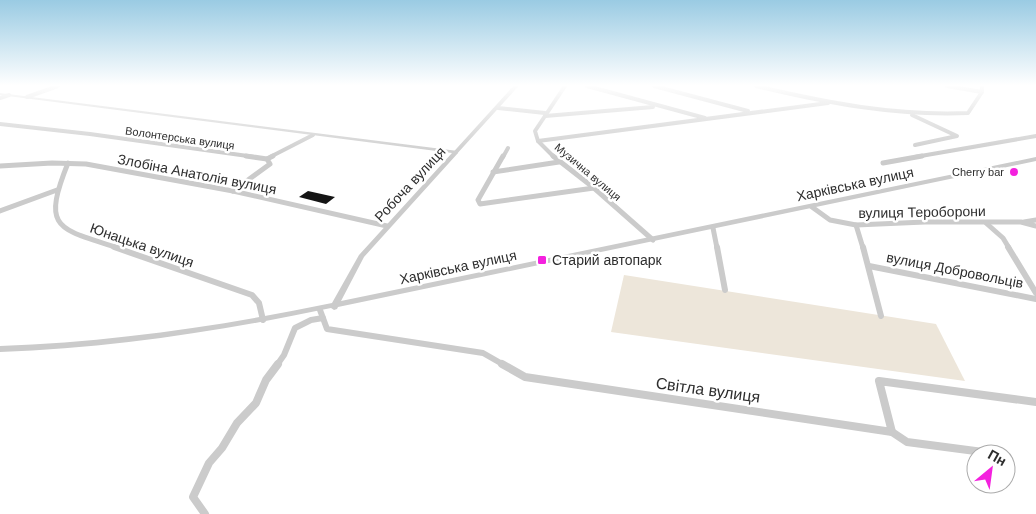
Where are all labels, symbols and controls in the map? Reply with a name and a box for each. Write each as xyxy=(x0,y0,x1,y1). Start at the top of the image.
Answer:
street label: Волонтерська вулиця xyxy=(125,124,235,152)
street label: Музична вулиця xyxy=(552,141,624,203)
street label: Робоча вулиця xyxy=(371,143,449,225)
street label: Злобіна Анатолія вулиця xyxy=(116,151,278,197)
street label: Харківська вулиця xyxy=(795,164,915,204)
place label: Cherry bar xyxy=(952,166,1004,178)
marker: Cherry bar xyxy=(1008,166,1020,178)
street label: вулиця Тероборони xyxy=(858,203,986,221)
street label: Юнацька вулиця xyxy=(88,220,196,270)
street label: Харківська вулиця xyxy=(398,247,518,287)
street label: вулиця Добровольців xyxy=(885,249,1025,291)
place label: Старий автопарк xyxy=(552,252,663,268)
marker: Старий автопарк xyxy=(536,254,548,266)
street label: Світла вулиця xyxy=(655,374,761,406)
north arrow xyxy=(966,444,1016,494)
text: Пн xyxy=(985,446,1009,469)

